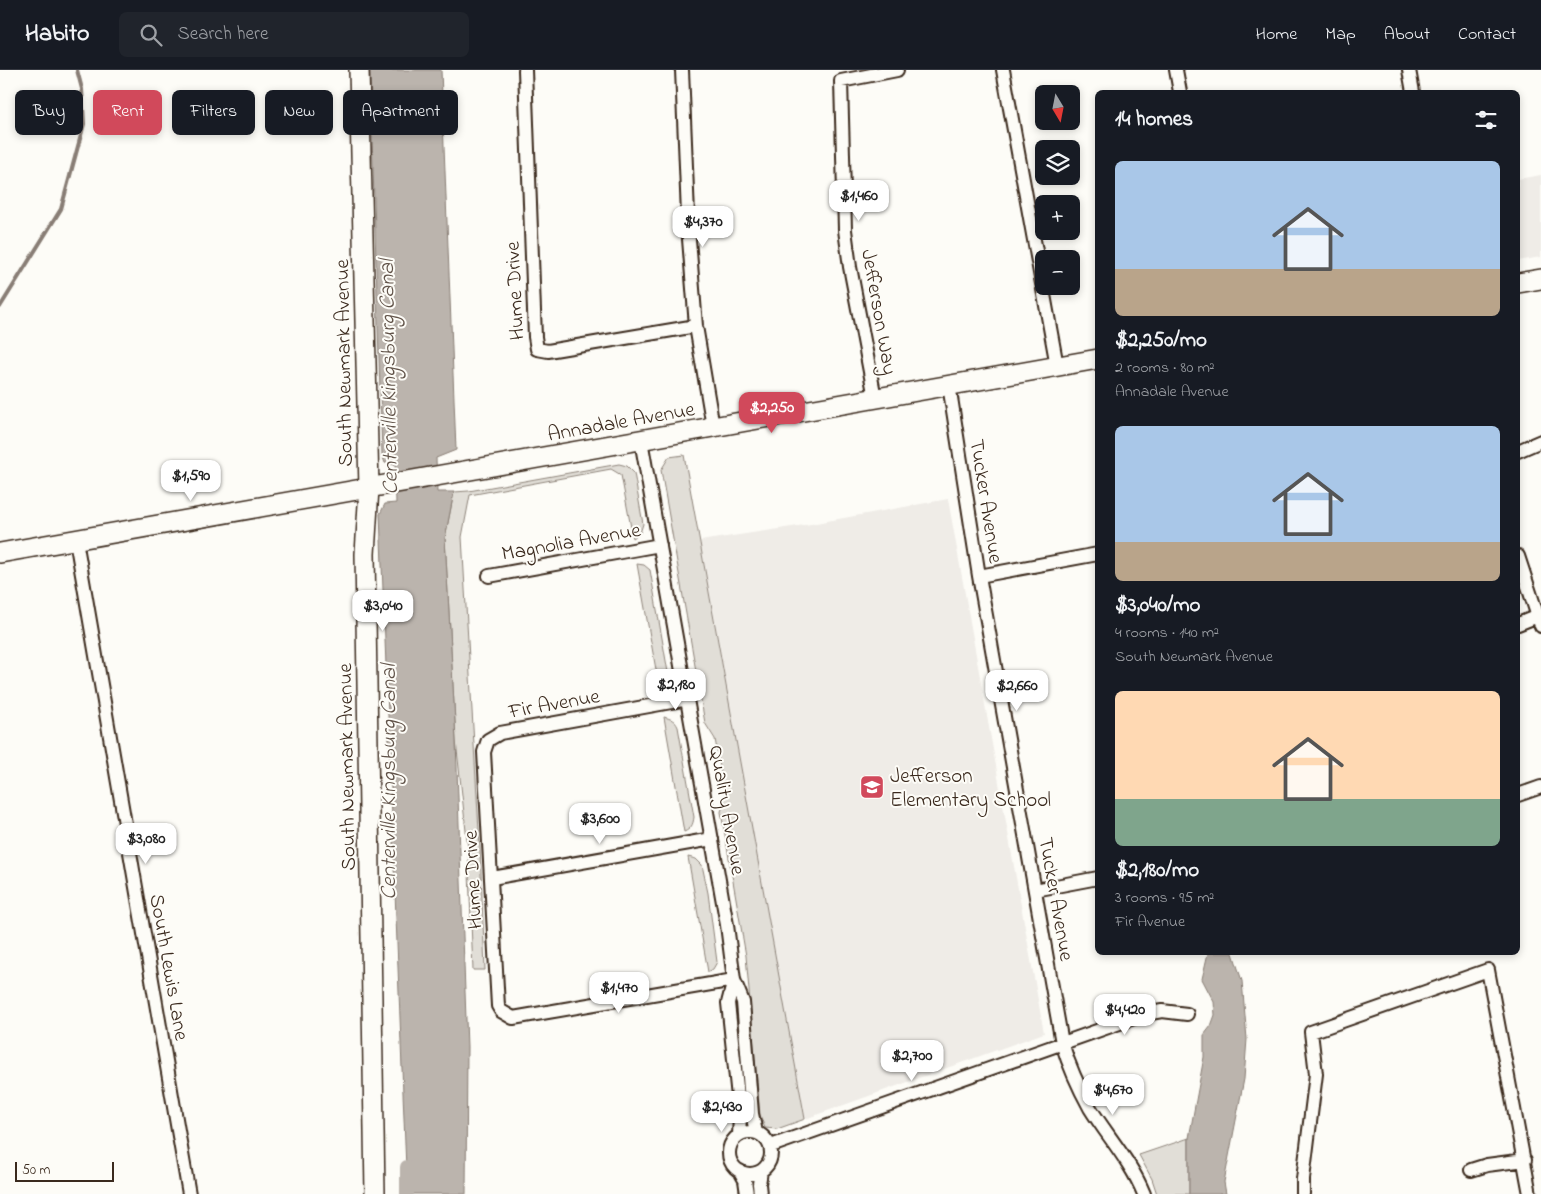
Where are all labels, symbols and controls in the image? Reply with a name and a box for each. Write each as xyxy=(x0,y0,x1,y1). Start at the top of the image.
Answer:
search box xyxy=(119,12,469,57)
text: Habito xyxy=(25,17,89,52)
icon: search xyxy=(137,21,165,49)
text: Search here xyxy=(177,21,268,48)
text: Home xyxy=(1256,22,1297,48)
text: Map xyxy=(1325,22,1356,48)
text: About xyxy=(1384,22,1430,48)
text: Contact xyxy=(1458,22,1516,48)
north arrow xyxy=(1035,85,1080,130)
map controls xyxy=(1035,85,1080,295)
chip: Buy xyxy=(15,90,83,135)
chip: Rent xyxy=(93,90,162,135)
chip: Filters xyxy=(172,90,255,135)
chip: New xyxy=(265,90,333,135)
chip: Apartment xyxy=(343,90,458,135)
text: 14 homes xyxy=(1115,105,1193,135)
icon: filters xyxy=(1472,106,1500,134)
button: layers xyxy=(1035,140,1080,185)
pin: $1,460 xyxy=(818,180,900,222)
text: $1,460 xyxy=(840,184,878,208)
icon: home xyxy=(1263,194,1353,284)
button: + xyxy=(1035,195,1080,240)
pin: $4,370 xyxy=(662,206,744,248)
text: $4,370 xyxy=(683,210,723,234)
street label: Hume Drive xyxy=(498,240,534,341)
street label: Jefferson Way xyxy=(850,247,904,378)
button: − xyxy=(1035,250,1080,295)
water label: Centerville Kingsburg Canal xyxy=(372,257,408,495)
street label: South Newmark Avenue xyxy=(328,258,362,467)
text: $2,250/mo xyxy=(1115,326,1207,356)
text: 2 rooms · 80 m² xyxy=(1115,356,1215,380)
text: Annadale Avenue xyxy=(1115,380,1229,404)
pin: $2,250 xyxy=(731,392,813,434)
street label: Annadale Avenue xyxy=(545,395,698,451)
text: $2,250 xyxy=(750,396,794,420)
street label: Tucker Avenue xyxy=(960,437,1010,566)
icon: home xyxy=(1263,459,1353,549)
pin: $1,590 xyxy=(150,460,232,502)
text: $1,590 xyxy=(172,464,210,488)
street label: Magnolia Avenue xyxy=(499,516,644,572)
pin: $3,040 xyxy=(342,590,424,632)
text: $3,040/mo xyxy=(1115,591,1201,621)
text: $3,040 xyxy=(363,594,403,618)
text: 4 rooms · 140 m² xyxy=(1115,621,1219,645)
text: South Newmark Avenue xyxy=(1115,645,1273,669)
street label: South Newmark Avenue xyxy=(331,662,365,871)
water label: Centerville Kingsburg Canal xyxy=(374,662,406,900)
pin: $2,180 xyxy=(635,668,717,711)
pin: $2,660 xyxy=(976,670,1058,712)
text: $2,180 xyxy=(657,673,695,697)
text: $2,660 xyxy=(996,674,1038,698)
street label: Fir Avenue xyxy=(505,682,603,728)
icon: home xyxy=(1263,724,1353,814)
street label: Quality Avenue xyxy=(698,743,752,878)
place label: Jefferson Elementary School xyxy=(890,762,1051,818)
school or university icon: Jefferson Elementary School xyxy=(859,774,885,800)
pin: $3,600 xyxy=(559,802,641,845)
text: $3,600 xyxy=(580,807,620,831)
pin: $3,080 xyxy=(105,822,187,865)
text: $3,080 xyxy=(127,827,165,851)
street label: Hume Drive xyxy=(456,829,492,930)
street label: Tucker Avenue xyxy=(1029,835,1081,964)
text: $2,180/mo xyxy=(1115,856,1199,886)
text: 3 rooms · 95 m² xyxy=(1115,886,1214,910)
street label: South Lewis Lane xyxy=(140,892,196,1043)
text: Fir Avenue xyxy=(1115,910,1185,934)
pin: $1,470 xyxy=(578,972,660,1014)
text: $1,470 xyxy=(600,976,638,1000)
pin: $4,420 xyxy=(1084,994,1166,1036)
text: $4,420 xyxy=(1105,998,1145,1022)
pin: $2,700 xyxy=(871,1040,953,1082)
text: $2,700 xyxy=(892,1044,932,1068)
pin: $4,670 xyxy=(1072,1074,1154,1116)
text: $4,670 xyxy=(1093,1078,1133,1102)
pin: $2,430 xyxy=(681,1090,763,1133)
text: $2,430 xyxy=(702,1095,742,1119)
scale bar xyxy=(15,1159,114,1182)
text: 50 m xyxy=(22,1160,50,1181)

